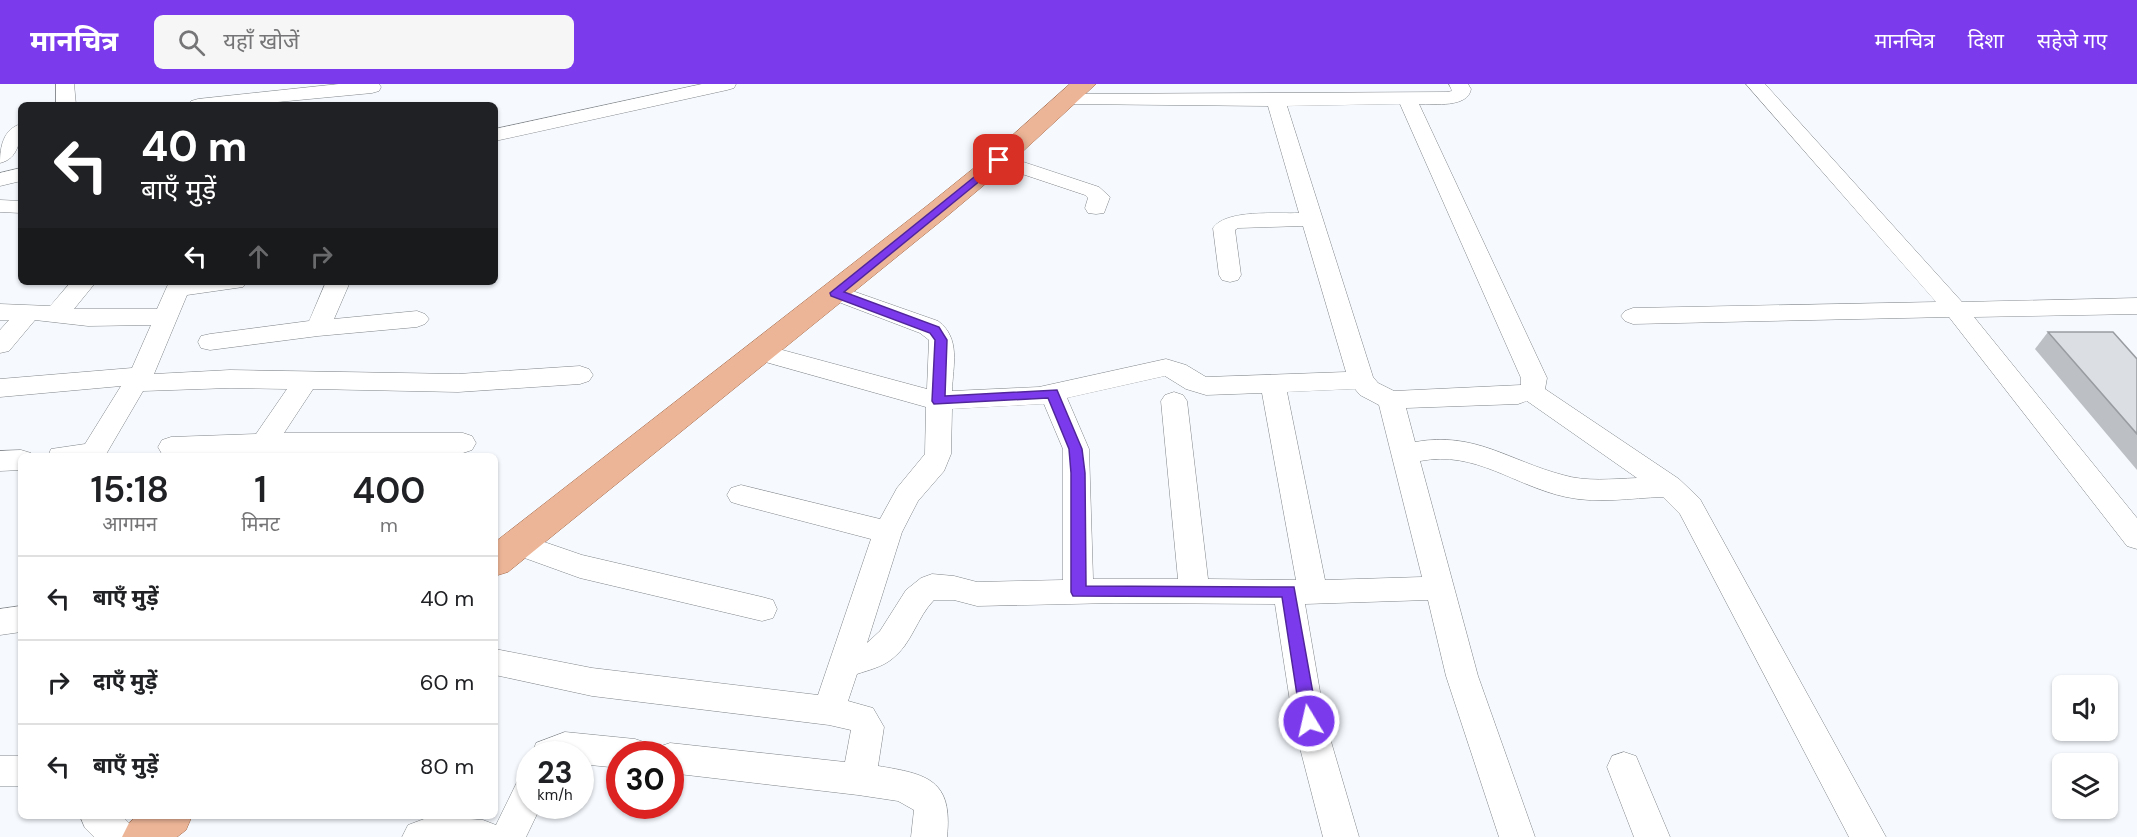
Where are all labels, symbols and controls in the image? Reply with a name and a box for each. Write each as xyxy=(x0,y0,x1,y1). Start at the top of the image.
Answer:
search box xyxy=(154,15,574,69)
text: मानचित्र xyxy=(30,23,118,60)
icon: search xyxy=(175,26,208,59)
text: यहाँ खोजें xyxy=(223,27,299,56)
text: मानचित्र xyxy=(1875,27,1935,55)
text: दिशा xyxy=(1968,27,2004,55)
text: सहेजे गए xyxy=(2037,27,2107,55)
text: 40 m xyxy=(141,119,247,174)
icon: left xyxy=(42,126,120,204)
pin xyxy=(973,134,1024,185)
icon: arrive xyxy=(982,143,1015,176)
text: बाएँ मुड़ें xyxy=(141,172,216,207)
icon: left xyxy=(179,240,212,273)
icon: ahead xyxy=(242,240,275,273)
icon: right xyxy=(305,240,338,273)
text: 15:18 xyxy=(91,466,169,513)
text: 1 xyxy=(254,466,267,513)
text: 400 xyxy=(352,467,425,514)
text: आगमन xyxy=(102,511,157,537)
text: मिनट xyxy=(241,511,280,537)
text: m xyxy=(380,512,398,538)
icon: left xyxy=(42,582,75,615)
text: बाएँ मुड़ें xyxy=(93,583,159,612)
text: 40 m xyxy=(420,584,474,613)
icon: right xyxy=(42,666,75,699)
text: दाएँ मुड़ें xyxy=(93,667,157,696)
text: 60 m xyxy=(420,668,474,697)
map controls xyxy=(2052,675,2118,819)
button: sound xyxy=(2052,675,2118,741)
position arrow xyxy=(1277,689,1341,753)
speed limit sign: 30 xyxy=(606,741,684,819)
icon: left xyxy=(42,750,75,783)
text: बाएँ मुड़ें xyxy=(93,751,159,780)
text: 80 m xyxy=(420,752,474,781)
text: 23 xyxy=(537,753,573,792)
button: layers xyxy=(2052,753,2118,819)
text: km/h xyxy=(537,785,573,805)

